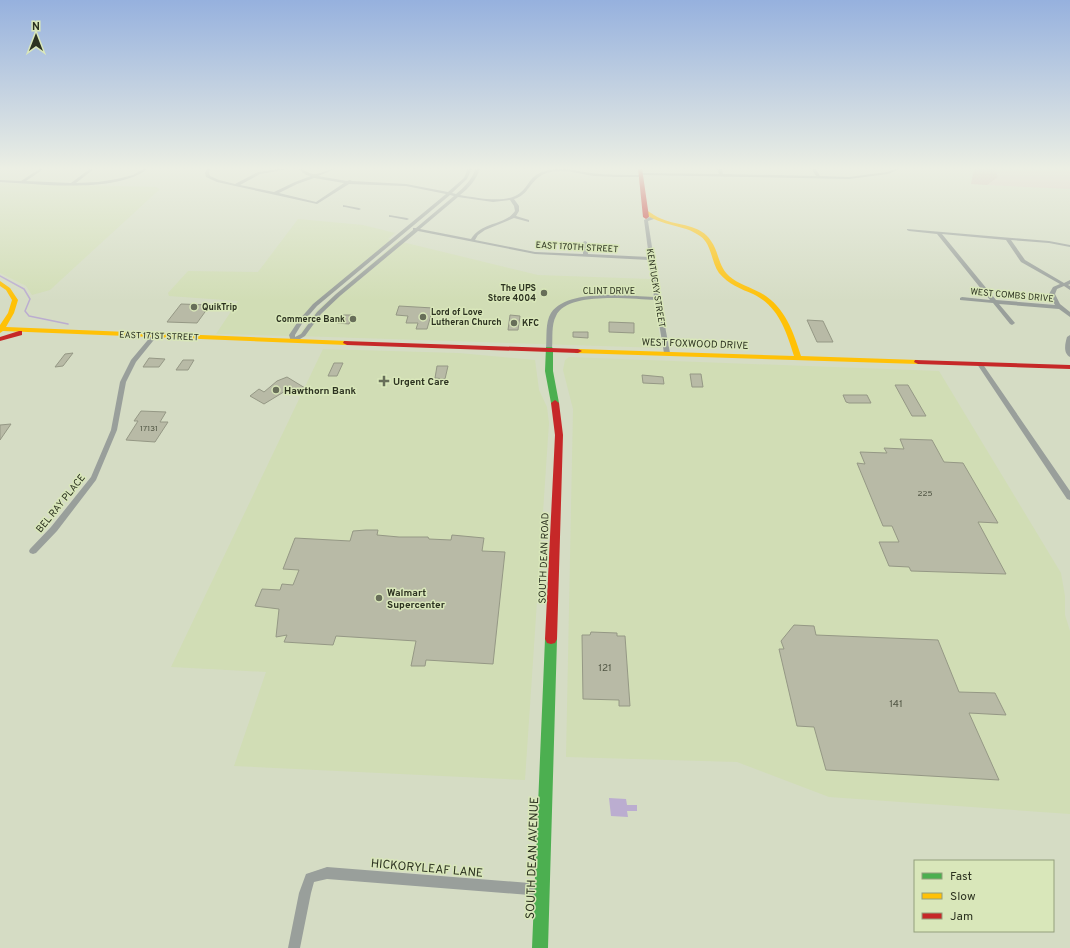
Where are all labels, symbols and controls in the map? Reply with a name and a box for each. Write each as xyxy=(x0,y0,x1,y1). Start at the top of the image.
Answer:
north arrow xyxy=(16,16,56,56)
text: N xyxy=(32,20,40,34)
street label: EAST 170TH STREET xyxy=(535,240,619,255)
street label: KENTUCKY STREET xyxy=(644,248,667,329)
place label: The UPS Store 4004 xyxy=(488,283,536,304)
street label: CLINT DRIVE xyxy=(583,286,635,297)
street label: WEST COMBS DRIVE xyxy=(970,286,1054,305)
marker: The UPS Store 4004 xyxy=(539,288,549,298)
marker: QuikTrip xyxy=(189,302,199,312)
place label: QuikTrip xyxy=(202,302,237,313)
place label: Lord of Love Lutheran Church xyxy=(431,307,502,328)
marker: Lord of Love Lutheran Church xyxy=(418,312,428,322)
place label: Commerce Bank xyxy=(276,314,345,325)
marker: Commerce Bank xyxy=(348,314,358,324)
marker: KFC xyxy=(509,318,519,328)
place label: KFC xyxy=(522,318,539,329)
street label: EAST 171ST STREET xyxy=(119,330,199,343)
street label: WEST FOXWOOD DRIVE xyxy=(641,336,749,353)
marker: Urgent Care xyxy=(378,375,390,387)
place label: Urgent Care xyxy=(393,376,449,389)
marker: Hawthorn Bank xyxy=(271,385,281,395)
place label: Hawthorn Bank xyxy=(284,385,357,398)
house number: 17131 xyxy=(140,424,158,434)
street label: BEL RAY PLACE xyxy=(34,472,89,536)
house number: 225 xyxy=(918,489,932,499)
street label: SOUTH DEAN ROAD xyxy=(536,512,553,604)
place label: Walmart Supercenter xyxy=(387,587,446,612)
marker: Walmart Supercenter xyxy=(374,593,384,603)
house number: 121 xyxy=(598,662,612,675)
house number: 141 xyxy=(889,698,903,711)
street label: SOUTH DEAN AVENUE xyxy=(523,797,543,919)
street label: HICKORYLEAF LANE xyxy=(370,856,484,882)
legend xyxy=(914,860,1054,932)
text: Fast xyxy=(950,869,972,885)
text: Slow xyxy=(950,889,976,905)
text: Jam xyxy=(950,909,973,925)

